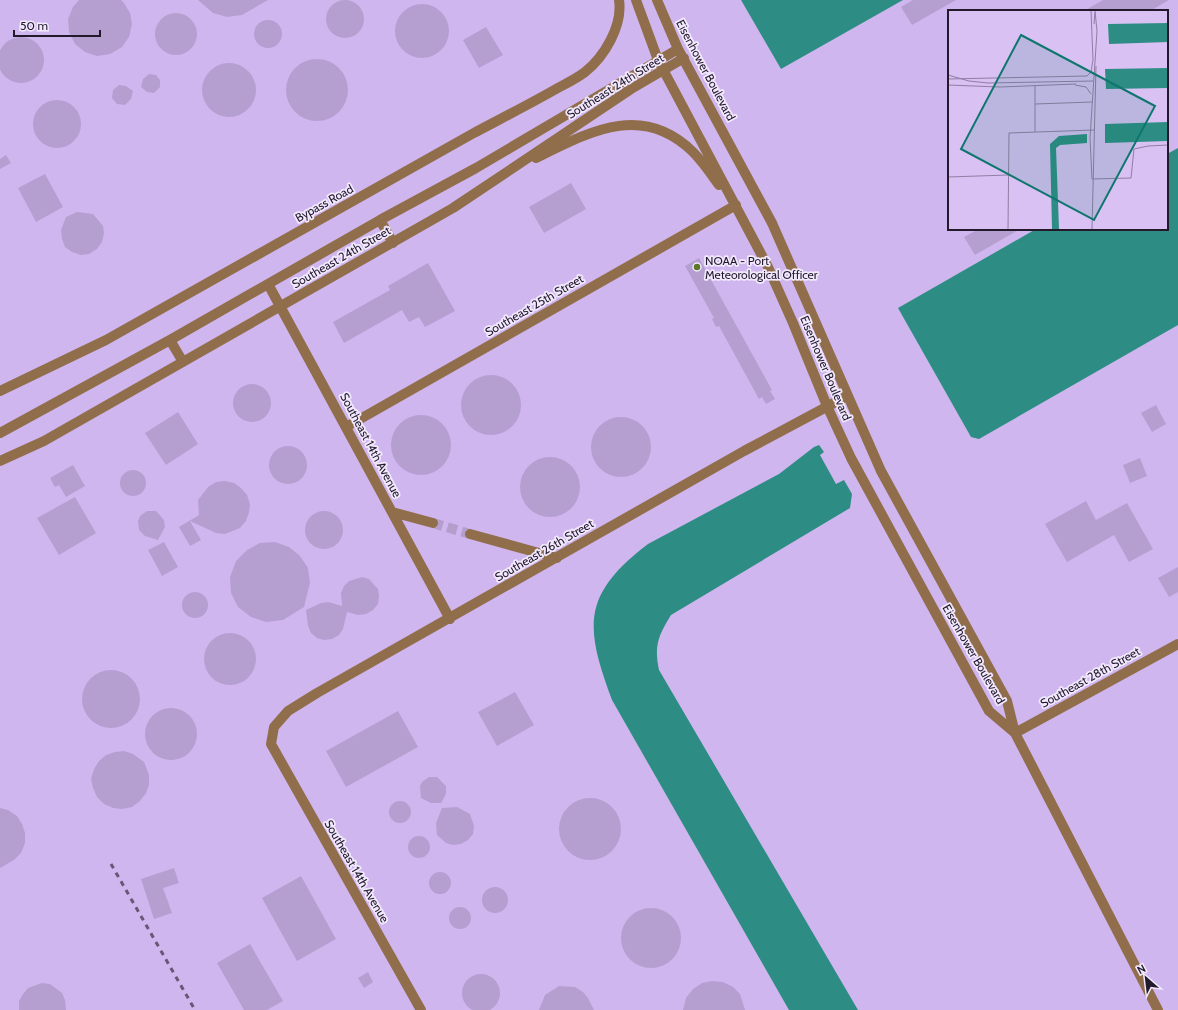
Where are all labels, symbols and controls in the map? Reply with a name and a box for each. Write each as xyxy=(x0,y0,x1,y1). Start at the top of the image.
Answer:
inset map xyxy=(948,10,1168,230)
scale bar xyxy=(14,12,100,38)
street label: Eisenhower Boulevard xyxy=(673,17,739,123)
text: 50 m xyxy=(20,18,48,33)
street label: Southeast 24th Street xyxy=(564,50,666,122)
street label: Bypass Road xyxy=(292,181,356,225)
street label: Southeast 24th Street xyxy=(289,223,393,291)
place label: NOAA - Port Meteorological Officer xyxy=(705,253,818,282)
marker: NOAA - Port Meteorological Officer xyxy=(692,262,702,272)
street label: Southeast 25th Street xyxy=(482,271,586,339)
street label: Eisenhower Boulevard xyxy=(797,313,855,423)
street label: Southeast 14th Avenue xyxy=(337,390,405,500)
street label: Southeast 26th Street xyxy=(492,516,596,584)
street label: Eisenhower Boulevard xyxy=(939,602,1009,706)
street label: Southeast 28th Street xyxy=(1038,643,1142,711)
street label: Southeast 14th Avenue xyxy=(321,817,393,925)
north arrow xyxy=(1126,958,1166,998)
text: N xyxy=(1135,961,1148,977)

